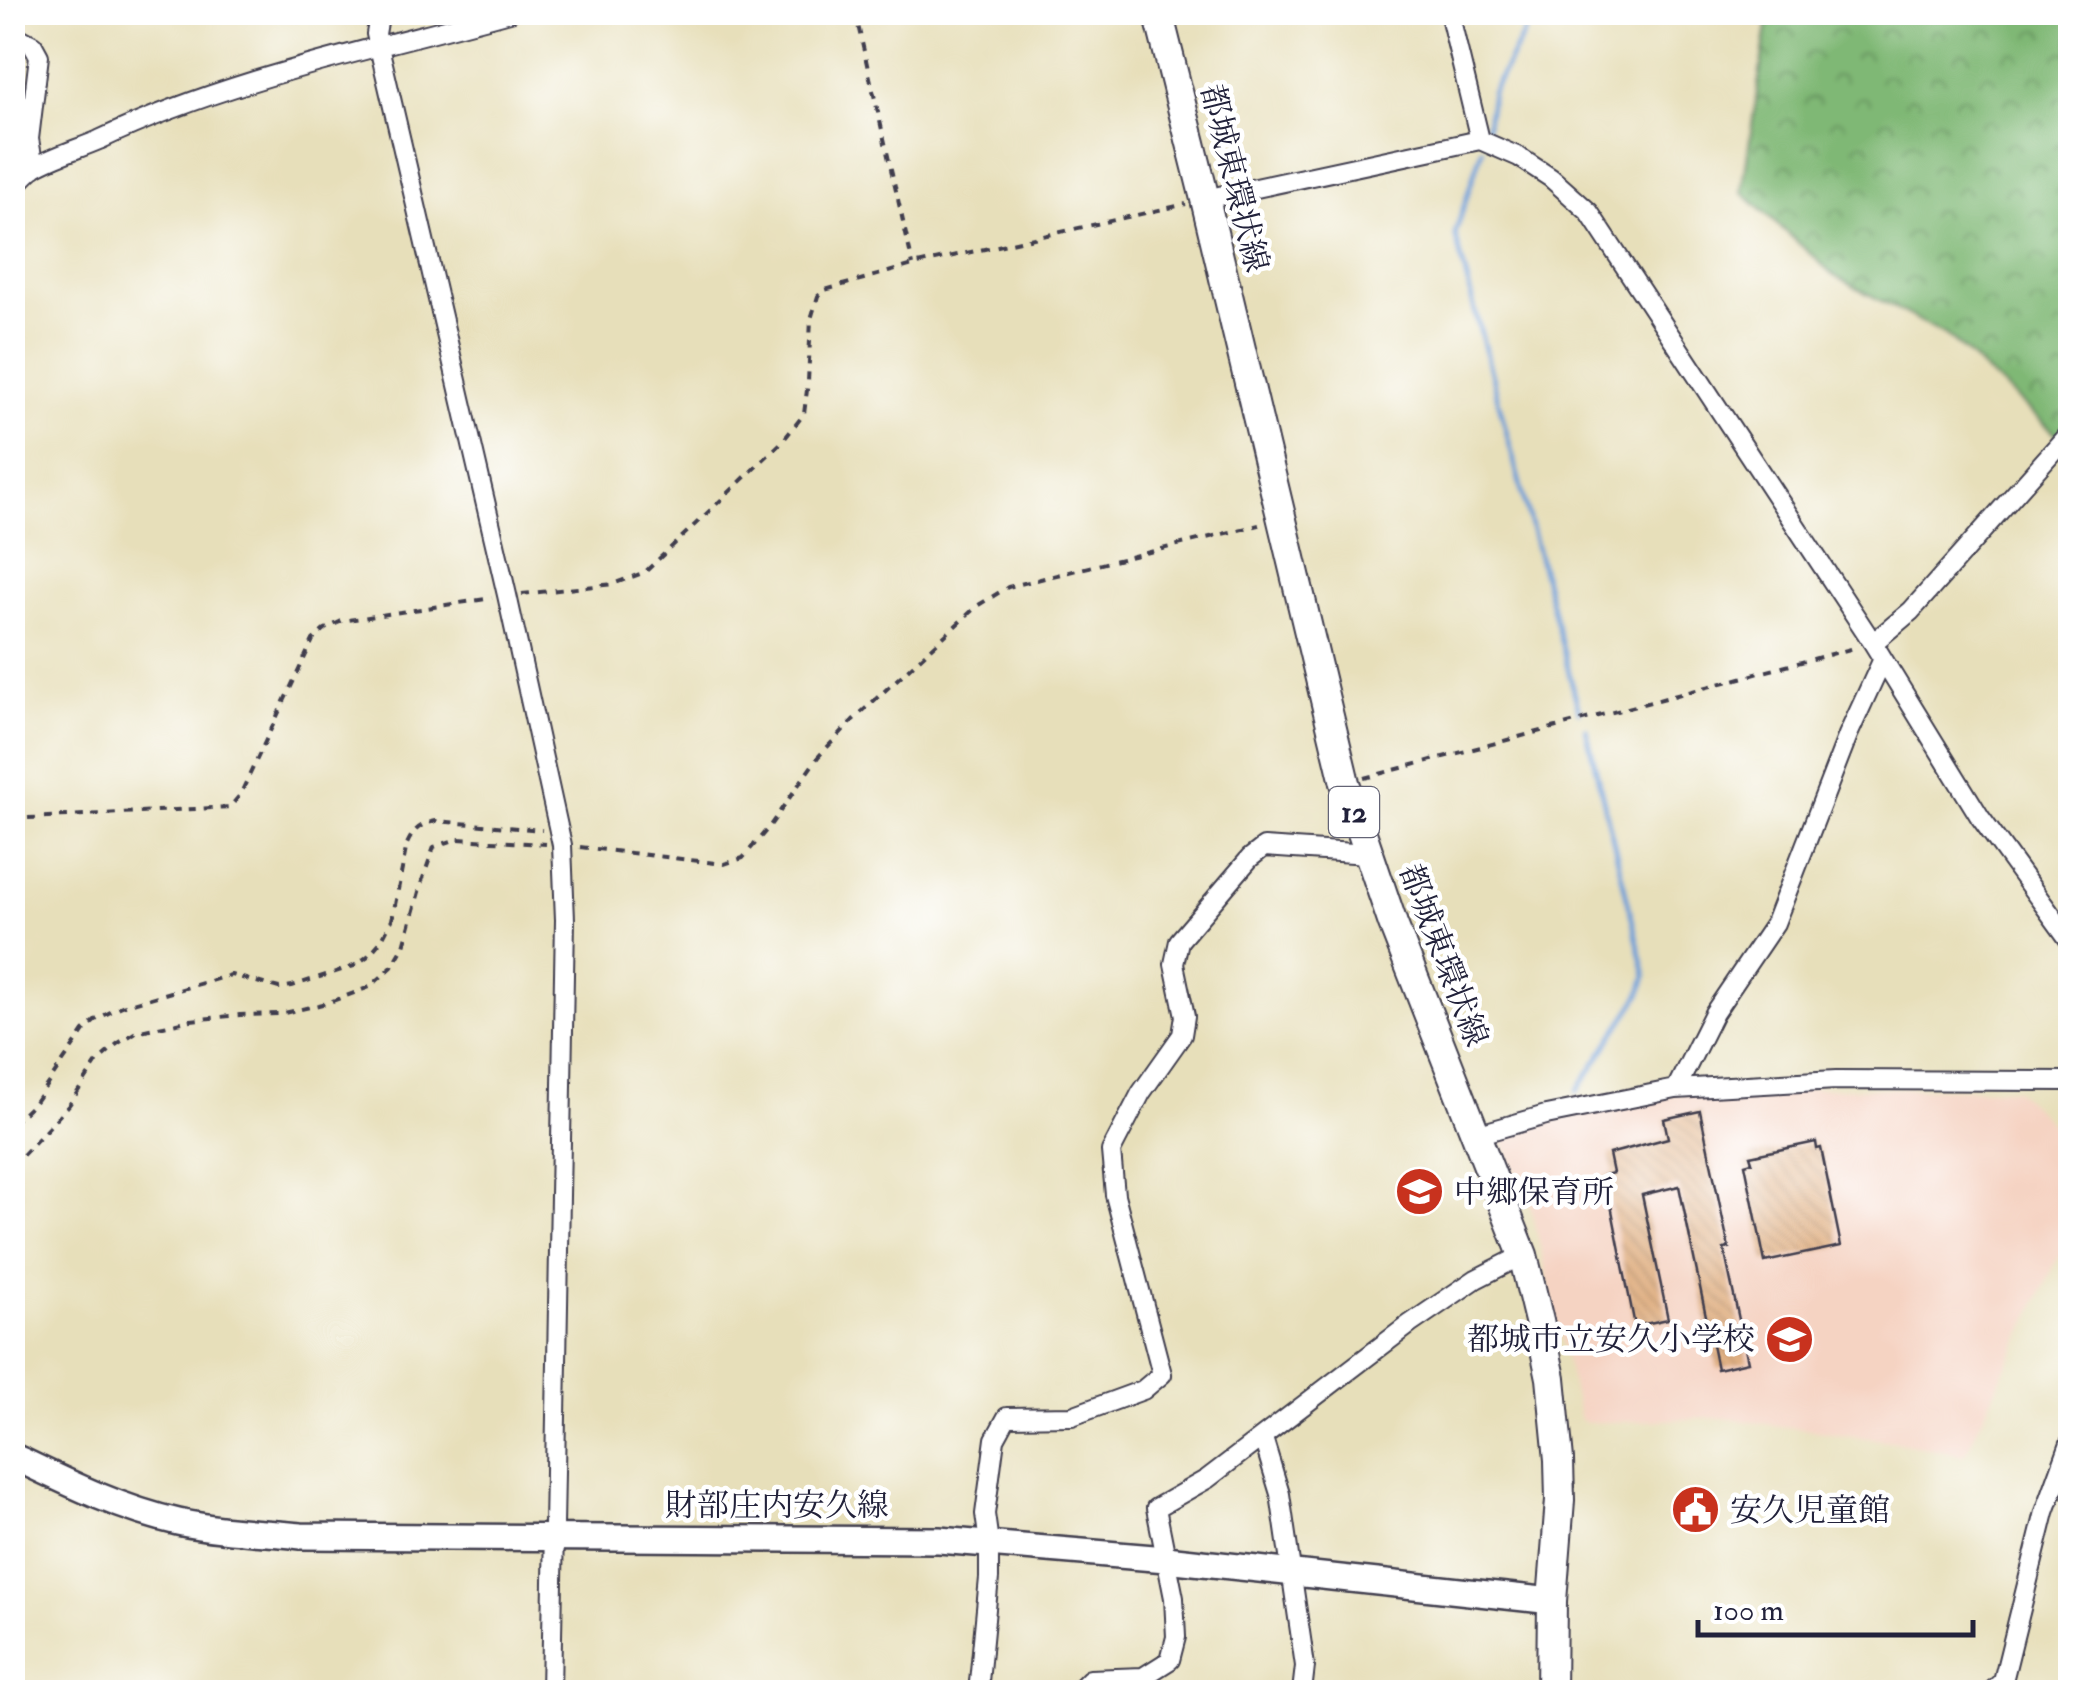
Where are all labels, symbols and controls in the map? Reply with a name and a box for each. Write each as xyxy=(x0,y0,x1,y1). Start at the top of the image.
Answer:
street label: 都城東環状線 xyxy=(1191,80,1277,276)
road number: 12 xyxy=(1329,787,1379,837)
street label: 都城東環状線 xyxy=(1390,859,1496,1052)
school or university icon: 中郷保育所 xyxy=(1393,1166,1445,1218)
place label: 中郷保育所 xyxy=(1454,1173,1614,1213)
school or university icon: 都城市立安久小学校 xyxy=(1764,1313,1816,1365)
place label: 都城市立安久小学校 xyxy=(1467,1320,1755,1360)
public building icon: 安久児童館 xyxy=(1669,1484,1721,1536)
street label: 財部庄内安久線 xyxy=(665,1486,889,1526)
place label: 安久児童館 xyxy=(1730,1491,1890,1531)
scale bar xyxy=(1698,1575,1973,1637)
text: 100 m xyxy=(1713,1592,1784,1629)

